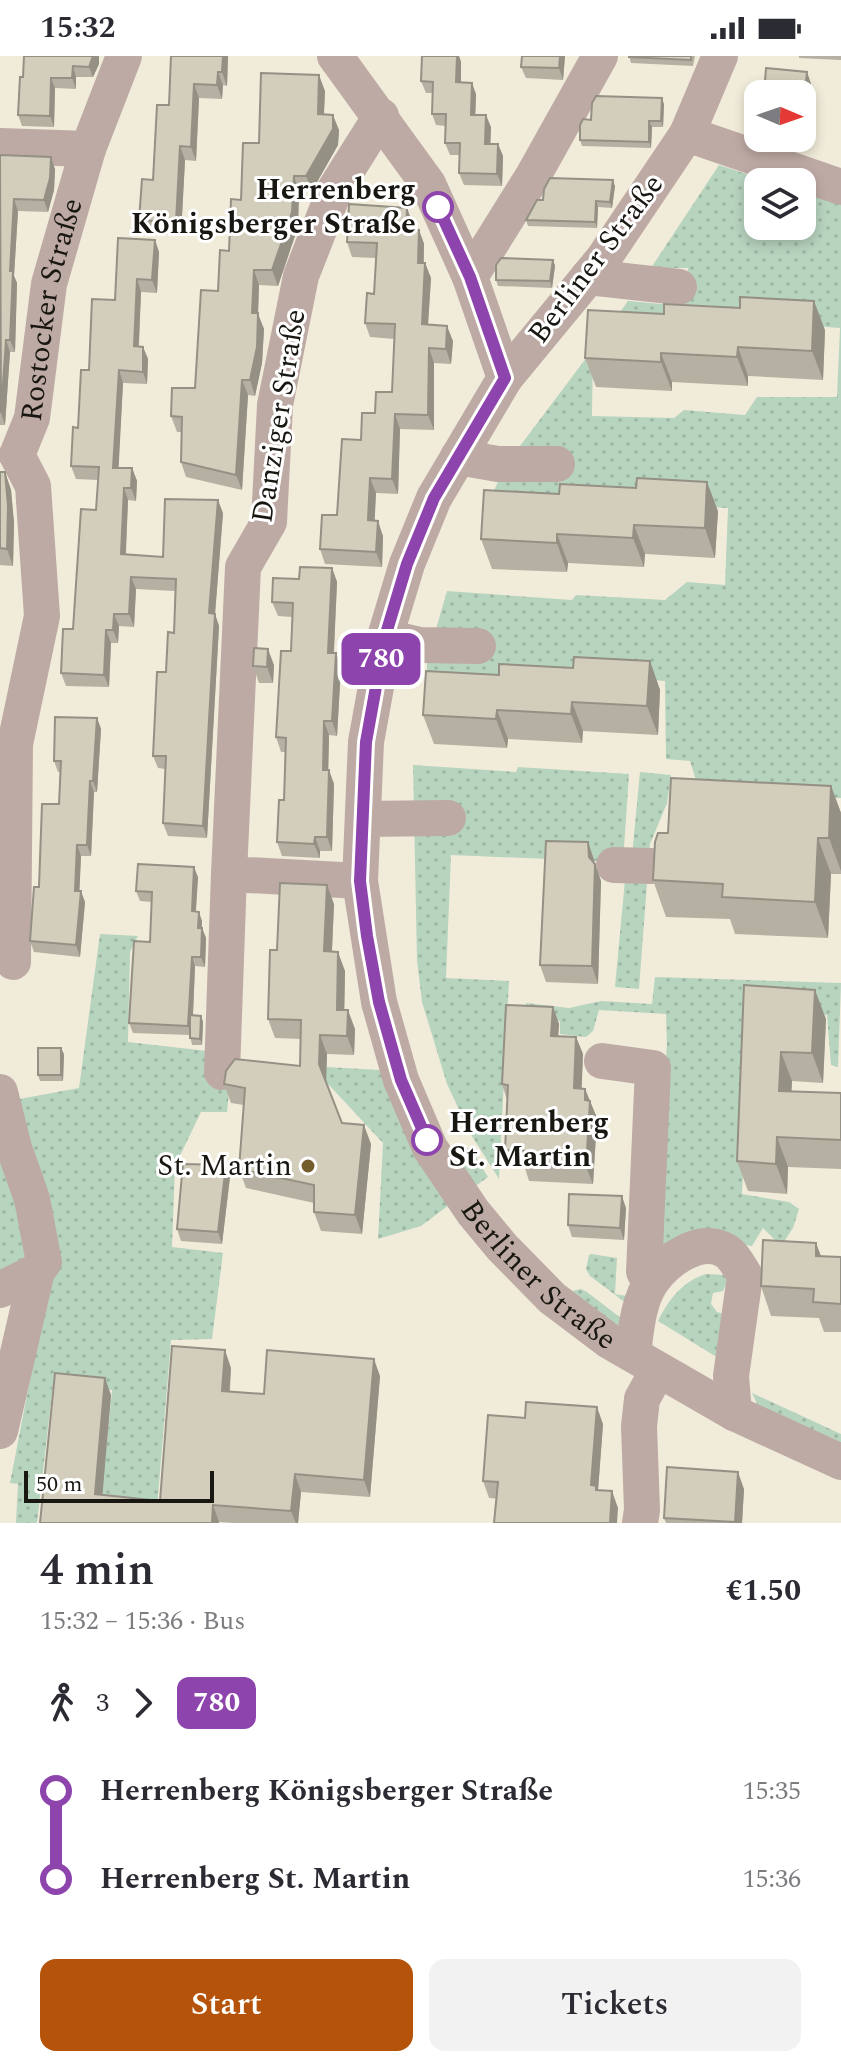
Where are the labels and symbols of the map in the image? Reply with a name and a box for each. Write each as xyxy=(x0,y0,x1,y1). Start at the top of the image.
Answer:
north arrow xyxy=(744,80,816,152)
street label: Berliner Straße xyxy=(517,164,675,354)
place label: Herrenberg Königsberger Straße xyxy=(131,167,416,247)
marker: Herrenberg Königsberger Straße xyxy=(423,192,453,222)
street label: Rostocker Straße xyxy=(9,193,96,424)
street label: Danziger Straße xyxy=(239,306,319,526)
line badge: 780 xyxy=(335,633,427,685)
place label: Herrenberg St. Martin xyxy=(449,1100,609,1180)
marker: Herrenberg St. Martin xyxy=(412,1125,442,1155)
place label: St. Martin xyxy=(157,1143,292,1189)
marker: St. Martin xyxy=(299,1157,317,1175)
street label: Berliner Straße xyxy=(448,1191,626,1362)
scale bar xyxy=(24,1467,214,1503)

